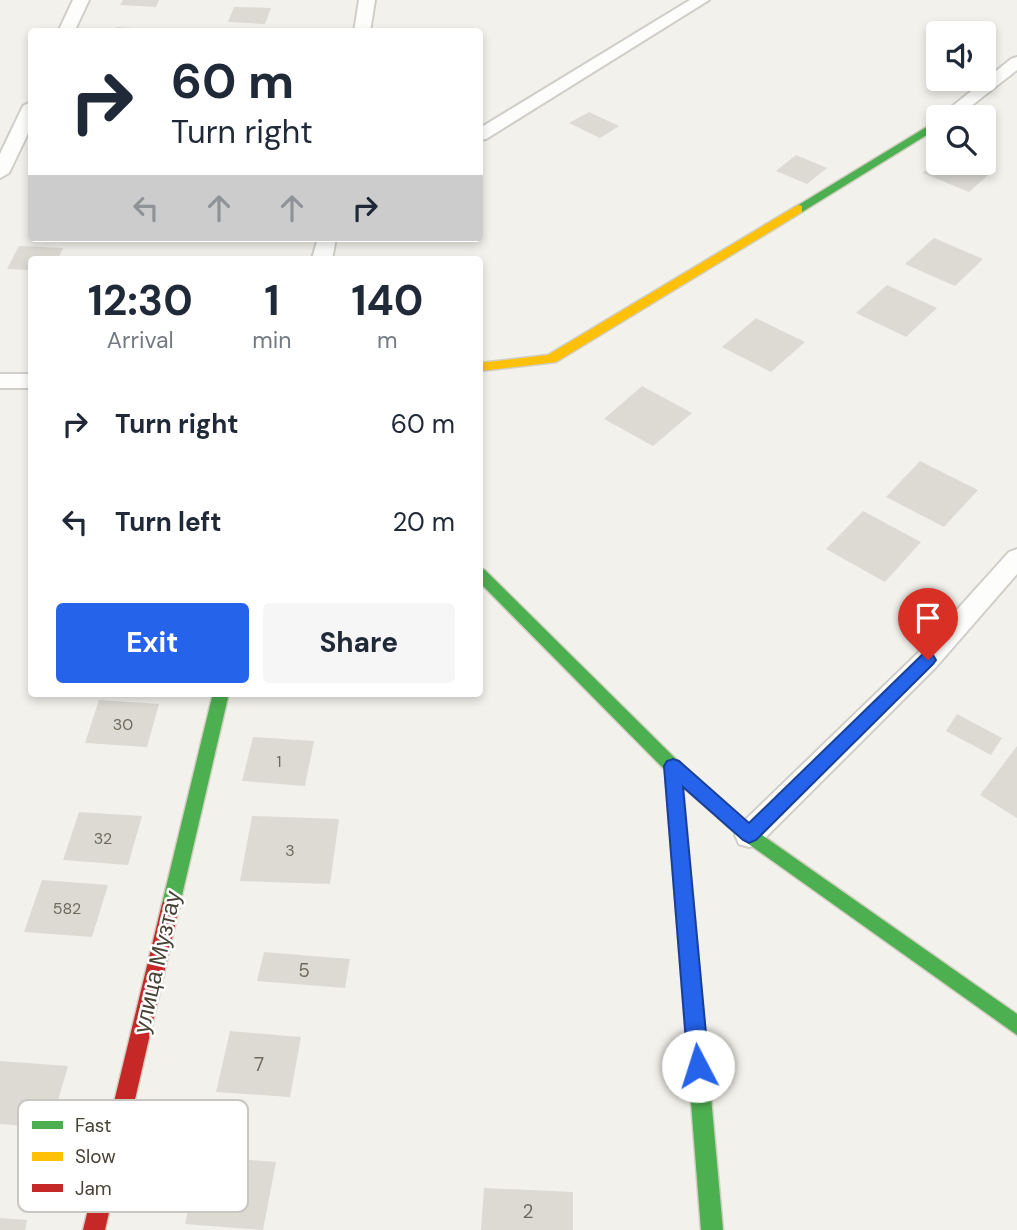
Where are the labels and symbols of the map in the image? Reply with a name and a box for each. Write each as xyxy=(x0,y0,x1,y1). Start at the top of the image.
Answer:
pin xyxy=(898,588,958,660)
house number: 30 xyxy=(113,714,133,735)
house number: 1 xyxy=(277,751,282,772)
house number: 32 xyxy=(94,828,112,849)
house number: 3 xyxy=(285,840,295,861)
street label: улица Музтау xyxy=(126,887,188,1036)
house number: 582 xyxy=(53,898,81,919)
house number: 5 xyxy=(298,958,310,983)
position arrow xyxy=(661,1029,735,1103)
house number: 7 xyxy=(254,1052,264,1077)
legend xyxy=(18,1100,248,1212)
text: Fast xyxy=(75,1113,111,1138)
text: Slow xyxy=(75,1144,116,1169)
text: Jam xyxy=(75,1176,112,1201)
house number: 2 xyxy=(523,1199,534,1224)

